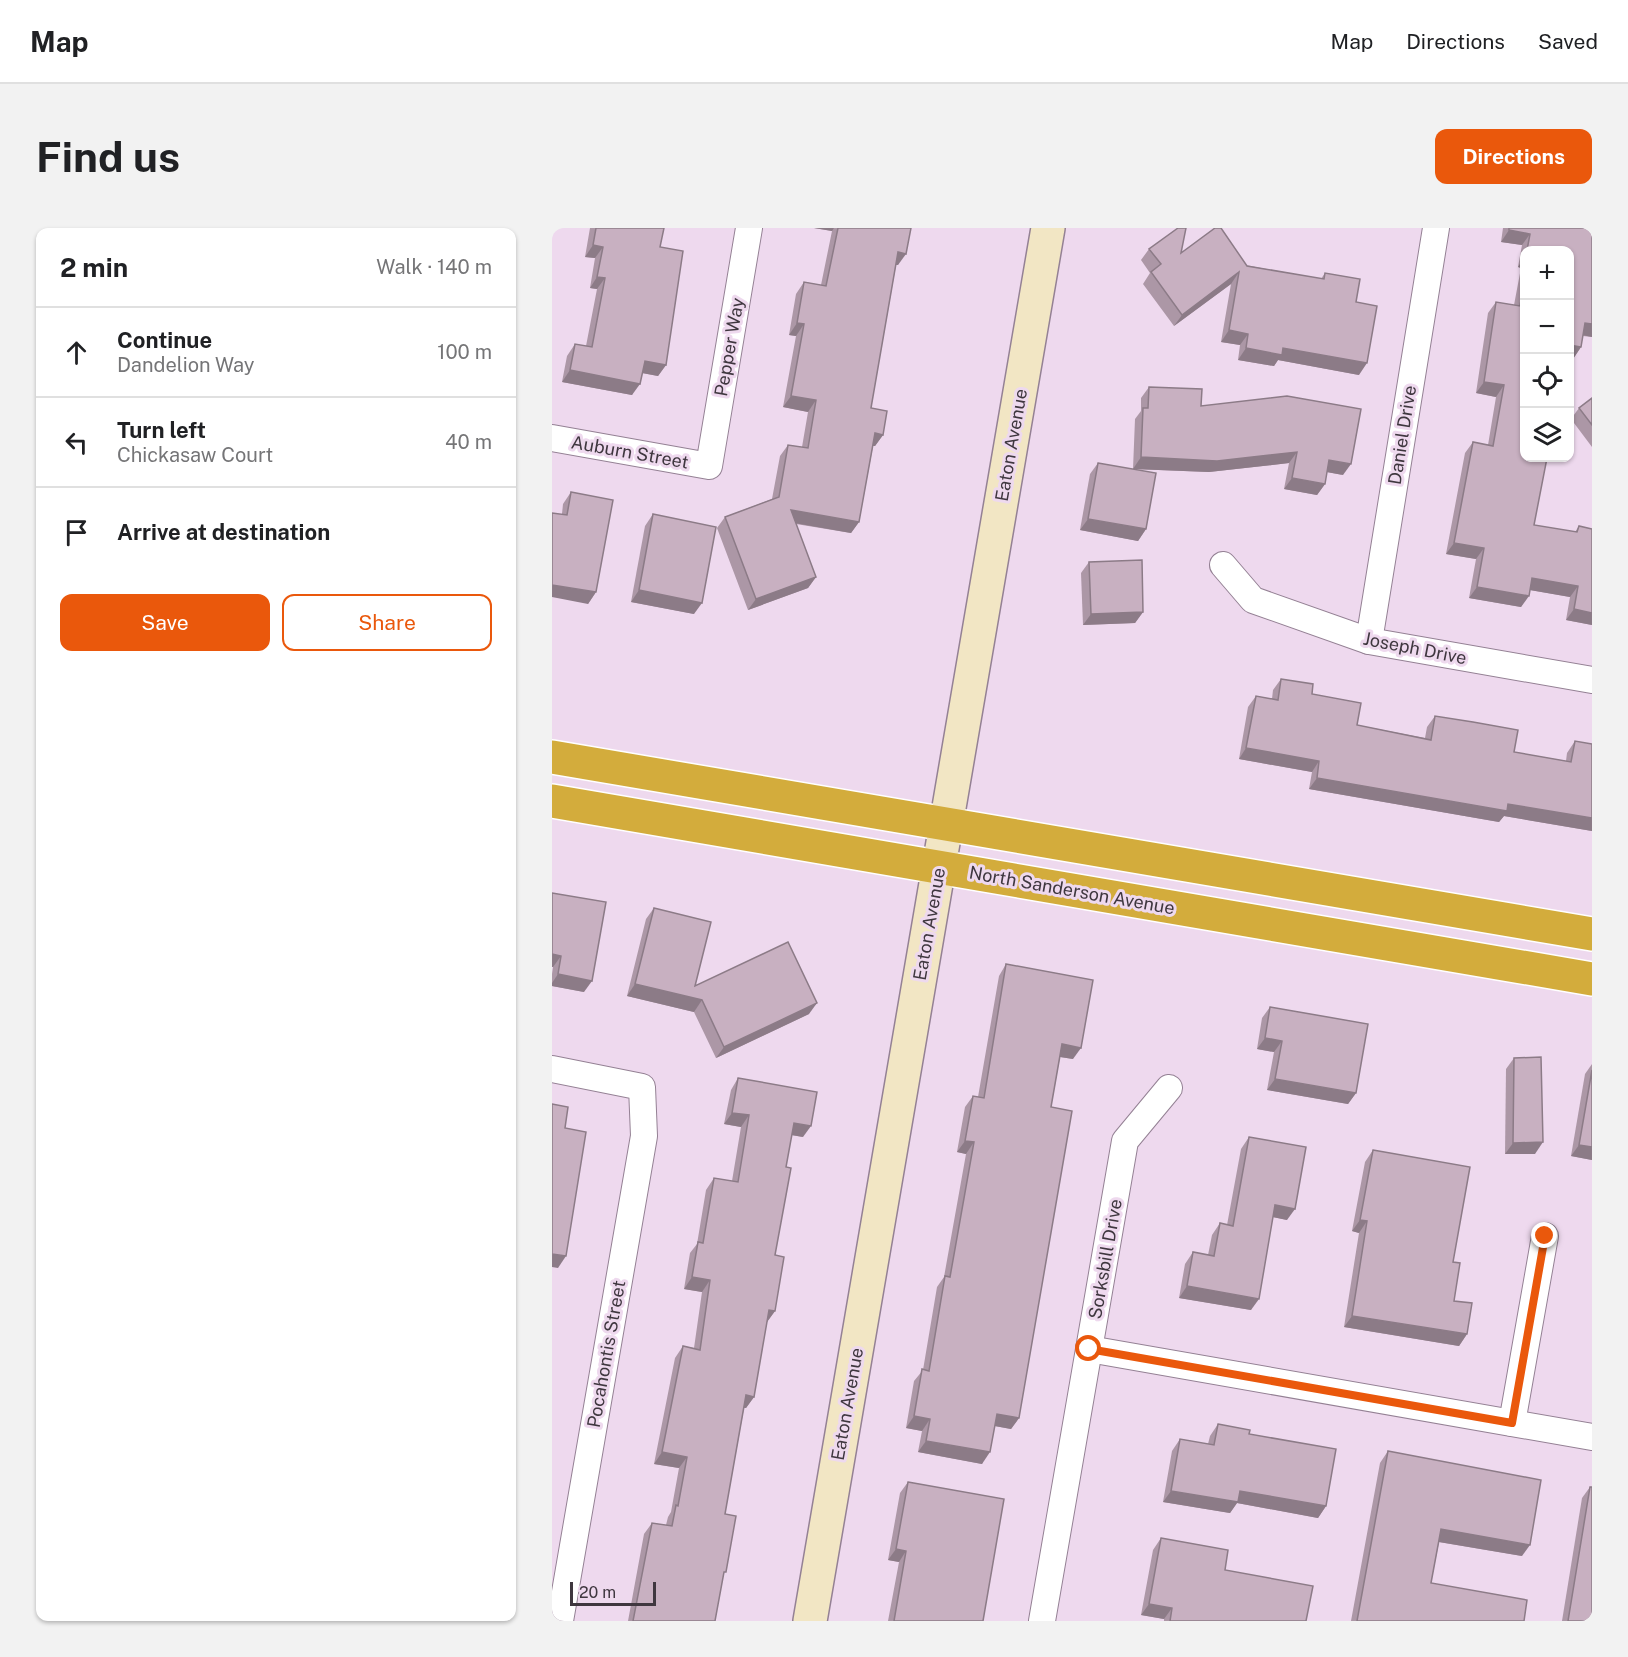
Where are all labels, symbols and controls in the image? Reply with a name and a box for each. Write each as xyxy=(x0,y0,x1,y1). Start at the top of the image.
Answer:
text: Map xyxy=(30,25,89,58)
text: Map xyxy=(1331,29,1373,54)
text: Directions xyxy=(1406,29,1505,54)
text: Saved xyxy=(1538,29,1598,54)
button: Directions xyxy=(1435,129,1592,184)
text: Find us xyxy=(36,132,180,181)
map controls xyxy=(1520,246,1574,462)
button: + xyxy=(1520,246,1574,300)
text: 2 min xyxy=(60,252,128,283)
text: Walk · 140 m xyxy=(376,255,492,279)
street label: Pepper Way xyxy=(710,296,748,398)
button: − xyxy=(1520,300,1574,354)
text: Continue xyxy=(117,327,212,353)
icon: ahead xyxy=(60,336,93,369)
text: 100 m xyxy=(437,340,492,364)
text: Dandelion Way xyxy=(117,353,255,377)
button: locate xyxy=(1520,354,1574,408)
street label: Daniel Drive xyxy=(1384,384,1420,486)
street label: Eaton Avenue xyxy=(991,387,1031,503)
button: layers xyxy=(1520,408,1574,462)
text: Turn left xyxy=(117,417,206,443)
icon: left xyxy=(60,426,93,459)
text: 40 m xyxy=(445,430,492,454)
street label: Auburn Street xyxy=(570,431,690,473)
text: Chickasaw Court xyxy=(117,443,273,467)
icon: arrive xyxy=(60,516,93,549)
text: Arrive at destination xyxy=(117,519,330,545)
button: Save xyxy=(60,594,270,651)
button: Share xyxy=(282,594,492,651)
street label: Joseph Drive xyxy=(1361,628,1469,668)
street label: North Sanderson Avenue xyxy=(968,862,1176,918)
street label: Eaton Avenue xyxy=(909,866,949,982)
street label: Sorksbill Drive xyxy=(1084,1197,1126,1321)
route end xyxy=(1531,1222,1557,1248)
street label: Pocahontis Street xyxy=(583,1279,629,1429)
route start xyxy=(1075,1335,1101,1361)
street label: Eaton Avenue xyxy=(827,1346,867,1462)
scale bar xyxy=(570,1579,656,1606)
text: 20 m xyxy=(579,1583,616,1602)

